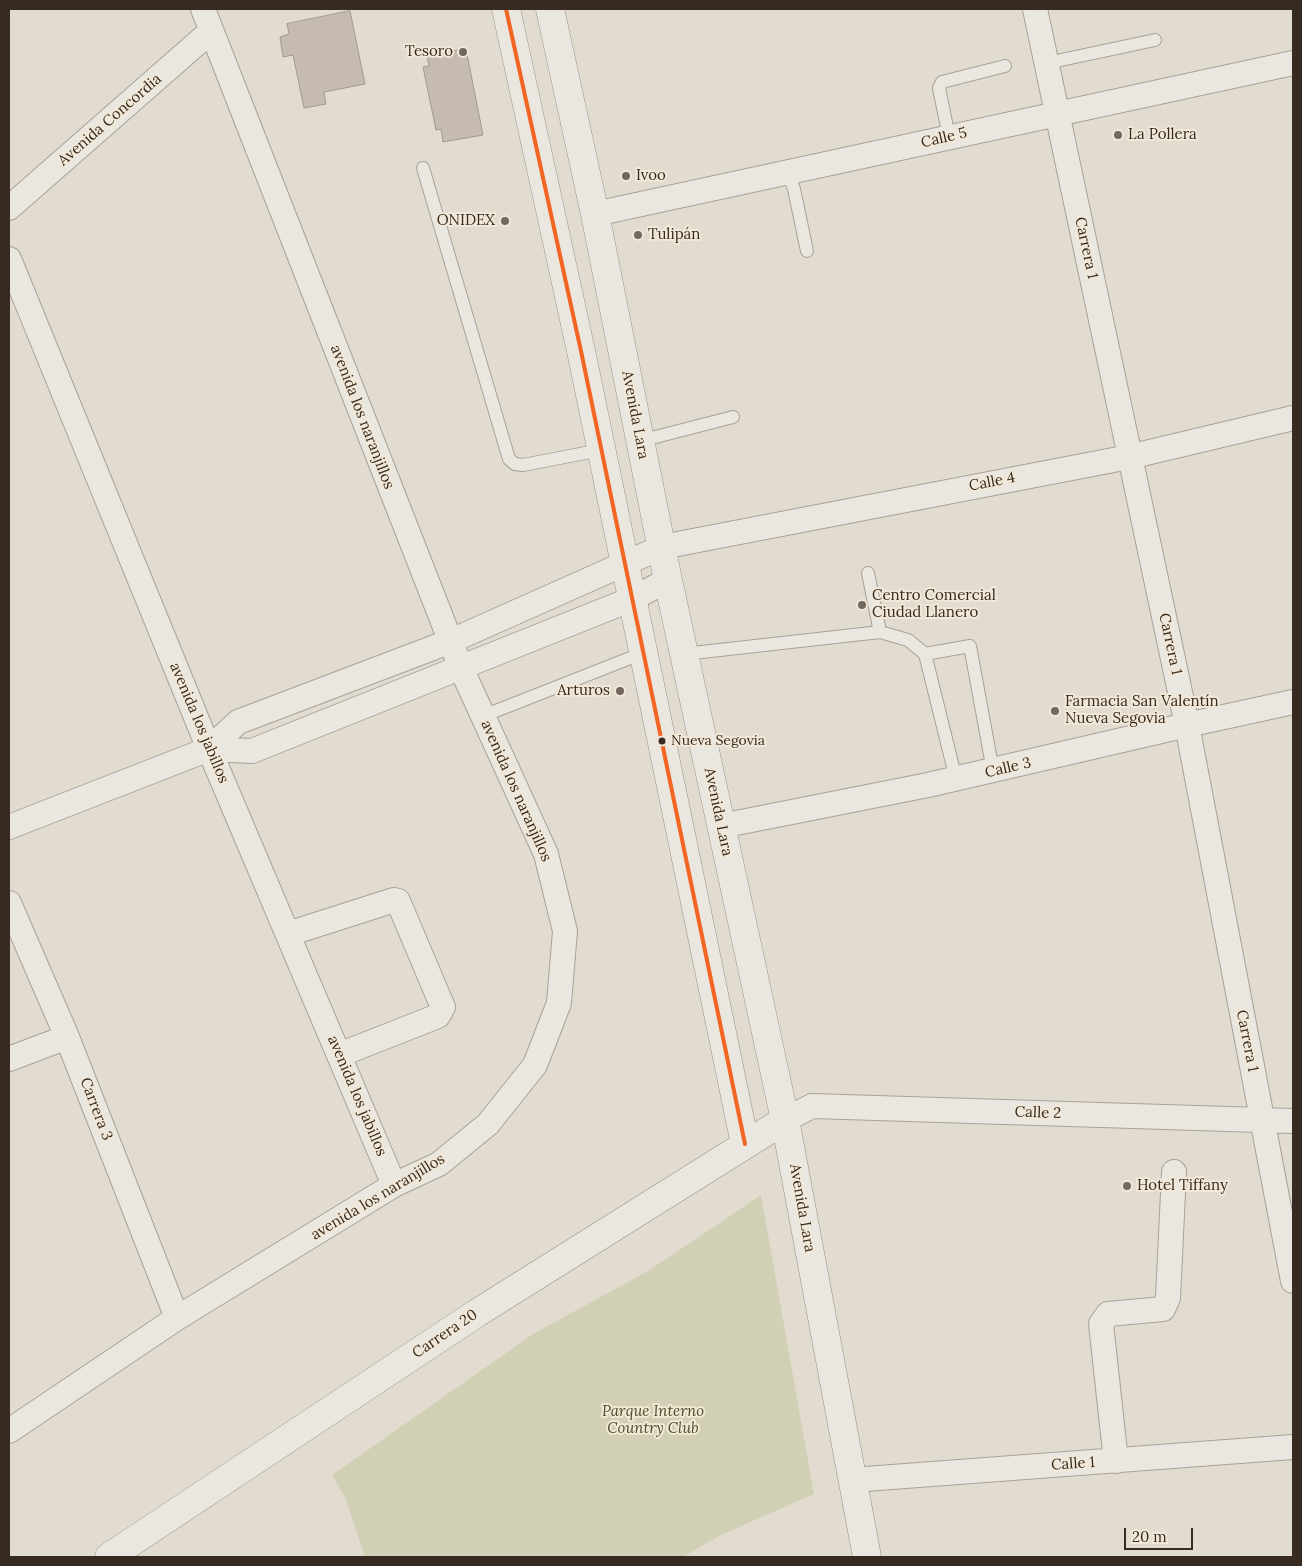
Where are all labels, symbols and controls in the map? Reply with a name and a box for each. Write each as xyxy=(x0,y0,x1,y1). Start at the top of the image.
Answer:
place label: Tesoro xyxy=(405,43,453,61)
marker: Tesoro xyxy=(457,46,469,58)
street label: Avenida Concordia xyxy=(55,70,165,170)
street label: Calle 5 xyxy=(919,124,969,152)
place label: La Pollera xyxy=(1128,126,1197,144)
marker: La Pollera xyxy=(1112,129,1124,141)
place label: Ivoo xyxy=(636,167,666,185)
marker: Ivoo xyxy=(620,170,632,182)
place label: ONIDEX xyxy=(437,212,495,230)
marker: ONIDEX xyxy=(499,215,511,227)
street label: Carrera 1 xyxy=(1071,215,1101,281)
place label: Tulipán xyxy=(648,226,700,244)
marker: Tulipán xyxy=(632,229,644,241)
street label: avenida los naranjillos xyxy=(326,342,398,492)
street label: Avenida Lara xyxy=(618,369,652,461)
street label: Calle 4 xyxy=(967,469,1017,495)
place label: Centro Comercial Ciudad Llanero xyxy=(872,587,996,622)
marker: Centro Comercial Ciudad Llanero xyxy=(856,599,868,611)
street label: Carrera 1 xyxy=(1155,611,1185,677)
street label: avenida los jabillos xyxy=(165,660,233,786)
place label: Arturos xyxy=(557,682,610,700)
marker: Arturos xyxy=(614,685,626,697)
place label: Farmacia San Valentín Nueva Segovia xyxy=(1065,693,1219,728)
marker: Farmacia San Valentín Nueva Segovia xyxy=(1049,705,1061,717)
street label: avenida los naranjillos xyxy=(477,717,555,865)
place label: Nueva Segovia xyxy=(671,733,765,749)
marker: Nueva Segovia xyxy=(657,736,667,746)
street label: Calle 3 xyxy=(983,754,1033,782)
street label: Avenida Lara xyxy=(700,766,736,858)
street label: Carrera 1 xyxy=(1232,1008,1262,1074)
street label: avenida los jabillos xyxy=(323,1033,391,1159)
street label: Carrera 3 xyxy=(76,1075,116,1143)
street label: Calle 2 xyxy=(1014,1103,1062,1123)
street label: avenida los naranjillos xyxy=(308,1150,448,1244)
street label: Avenida Lara xyxy=(785,1162,819,1254)
place label: Hotel Tiffany xyxy=(1137,1177,1228,1195)
marker: Hotel Tiffany xyxy=(1121,1180,1133,1192)
street label: Carrera 20 xyxy=(409,1306,481,1362)
park label: Parque Interno Country Club xyxy=(602,1403,704,1438)
street label: Calle 1 xyxy=(1050,1453,1096,1475)
scale bar xyxy=(1127,1518,1196,1550)
text: 20 m xyxy=(1132,1527,1167,1546)

